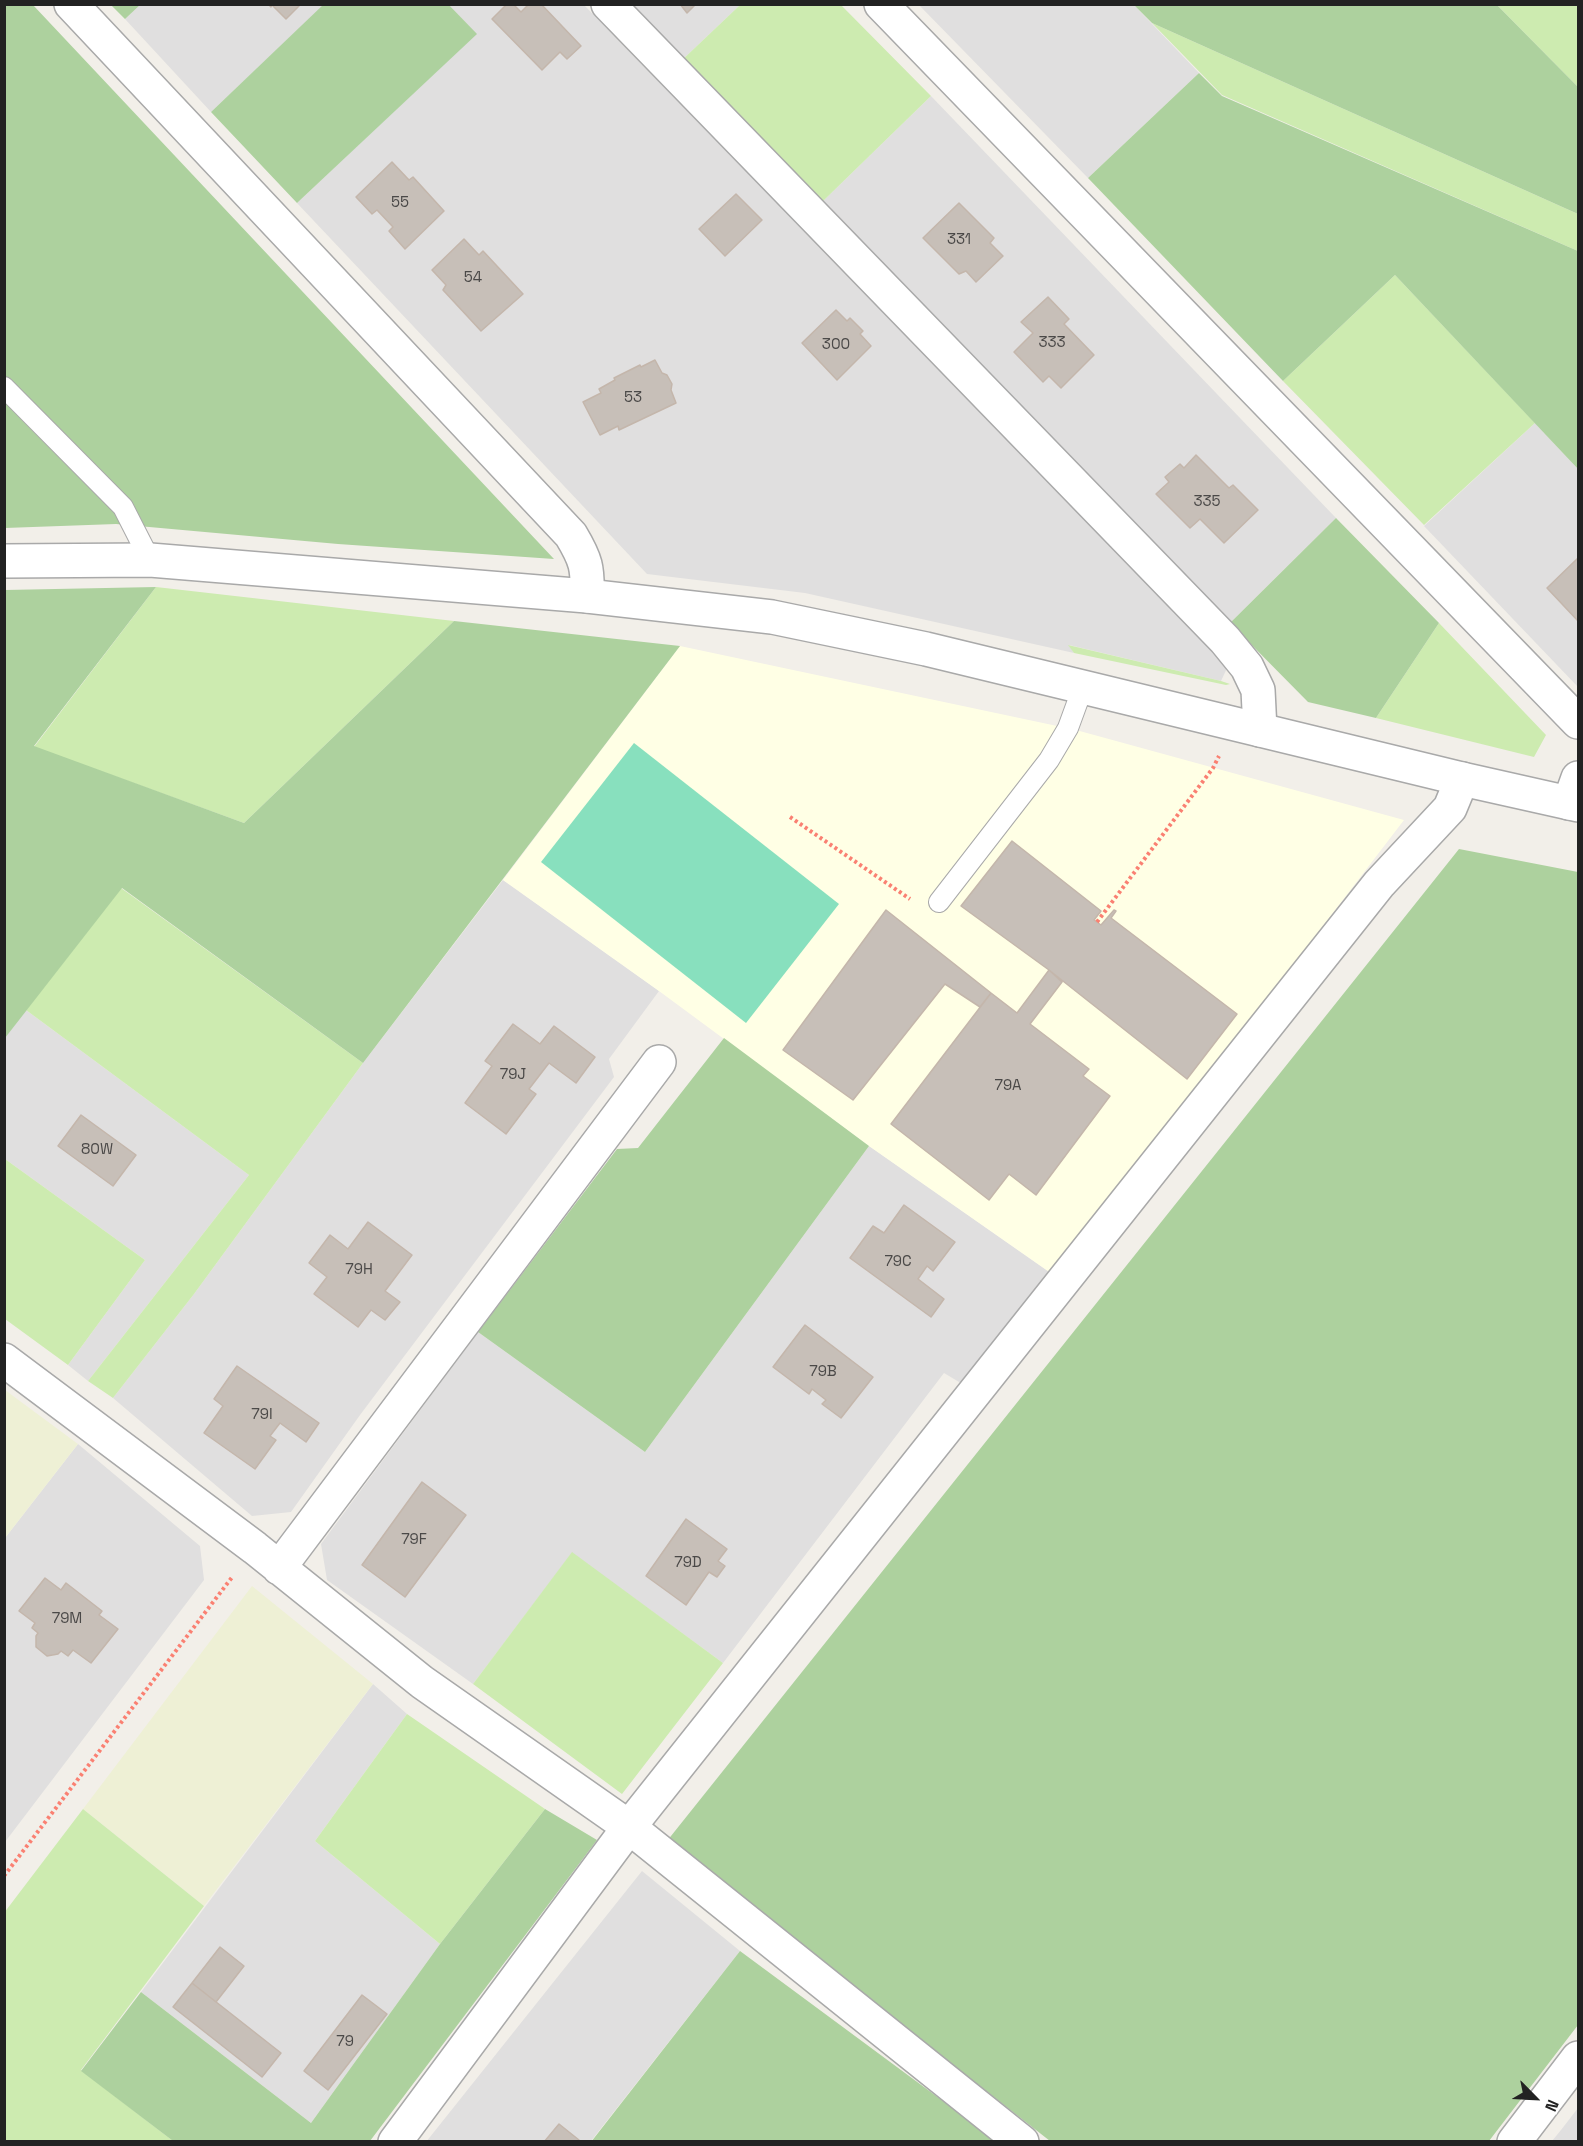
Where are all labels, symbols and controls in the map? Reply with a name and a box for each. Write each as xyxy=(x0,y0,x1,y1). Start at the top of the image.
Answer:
house number: 55 xyxy=(391,194,409,212)
house number: 331 xyxy=(947,231,971,249)
house number: 54 xyxy=(464,269,482,287)
house number: 333 xyxy=(1038,334,1066,352)
house number: 300 xyxy=(822,336,850,354)
house number: 53 xyxy=(624,389,642,407)
house number: 335 xyxy=(1193,493,1221,511)
house number: 79J xyxy=(500,1066,526,1084)
house number: 79A xyxy=(994,1077,1022,1095)
house number: 80W xyxy=(81,1141,113,1159)
house number: 79C xyxy=(884,1253,912,1271)
house number: 79H xyxy=(345,1261,373,1279)
house number: 79B xyxy=(809,1363,837,1381)
house number: 79I xyxy=(251,1406,273,1424)
house number: 79F xyxy=(401,1531,427,1549)
house number: 79D xyxy=(674,1554,702,1572)
house number: 79M xyxy=(52,1610,82,1628)
house number: 79 xyxy=(336,2033,354,2051)
north arrow xyxy=(1505,2068,1565,2128)
text: N xyxy=(1540,2096,1564,2115)

